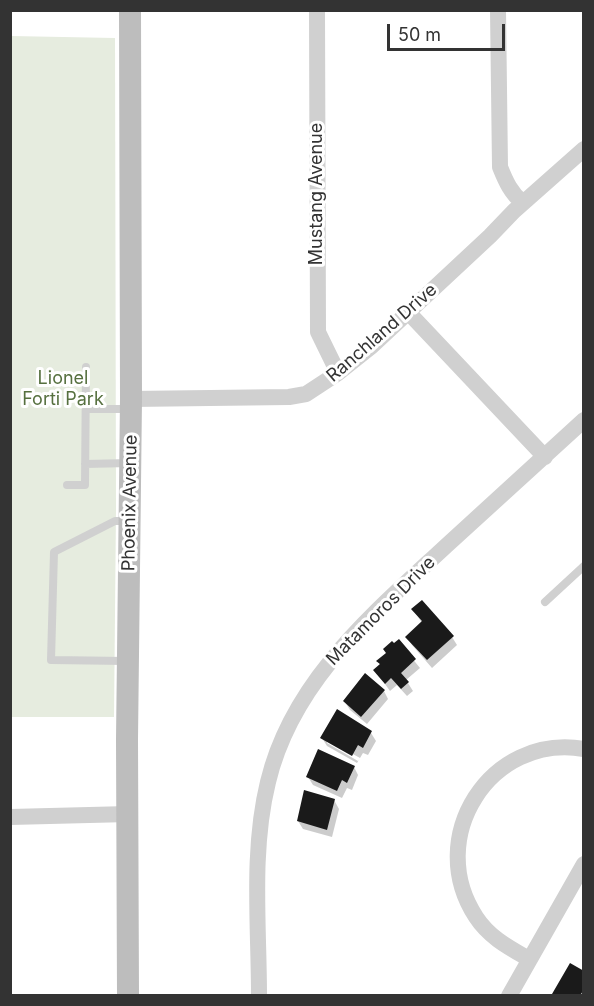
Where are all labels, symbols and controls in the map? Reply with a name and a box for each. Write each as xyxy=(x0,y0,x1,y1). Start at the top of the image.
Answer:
scale bar xyxy=(390,12,508,50)
text: 50 m xyxy=(398,24,441,45)
street label: Mustang Avenue xyxy=(306,123,328,265)
street label: Ranchland Drive xyxy=(322,279,442,387)
park label: Lionel Forti Park xyxy=(22,368,104,410)
street label: Phoenix Avenue xyxy=(118,435,142,571)
street label: Matamoros Drive xyxy=(322,552,440,670)

